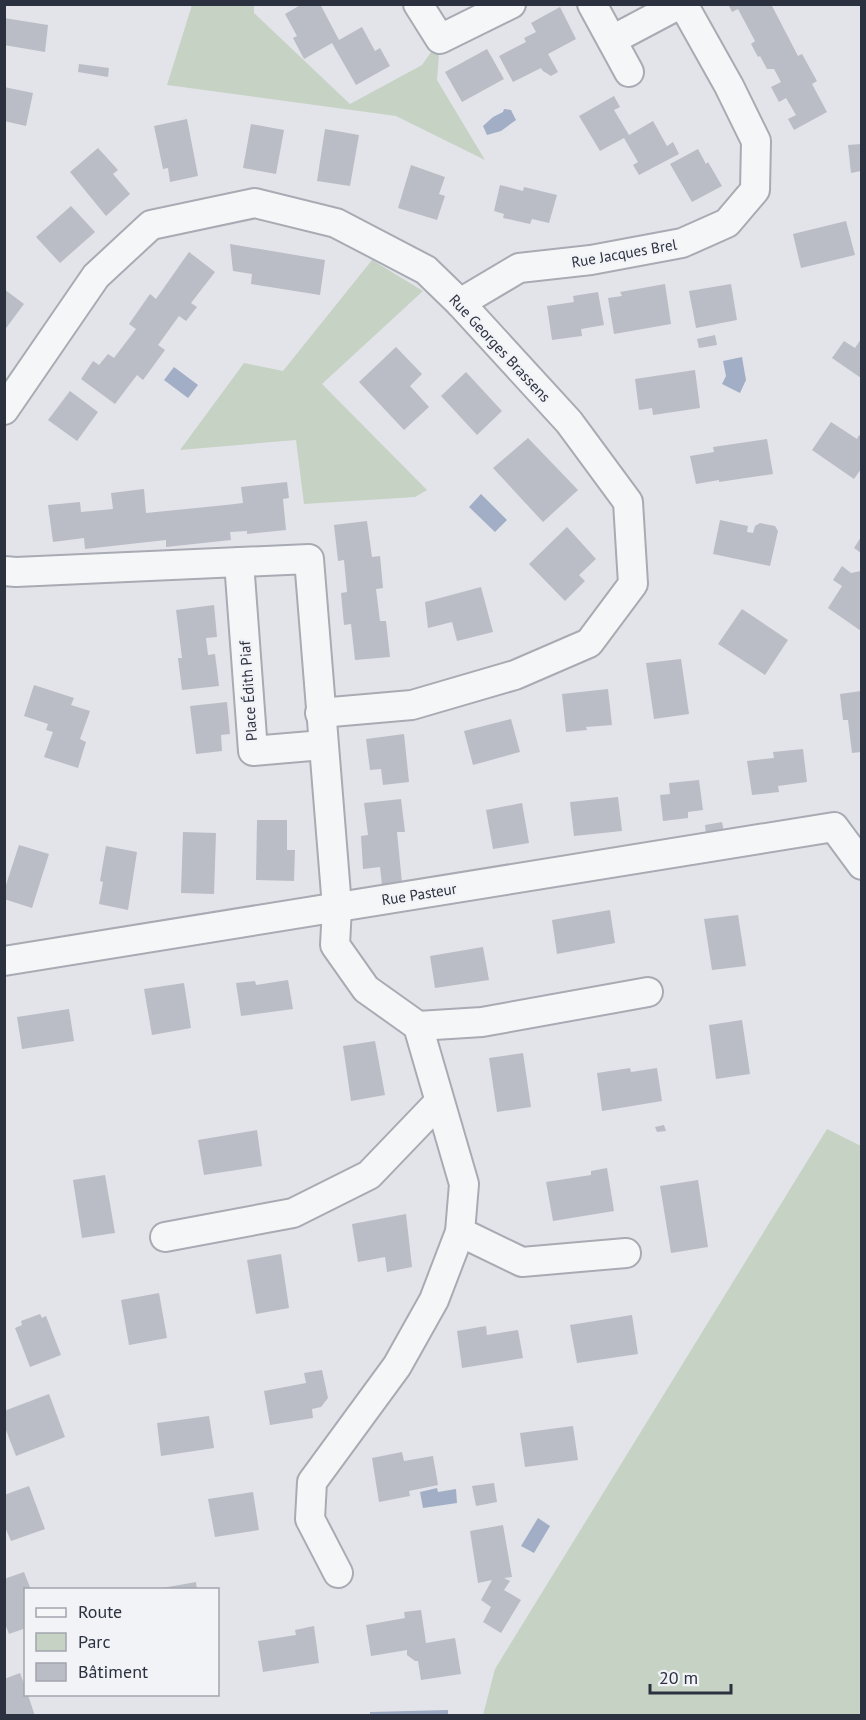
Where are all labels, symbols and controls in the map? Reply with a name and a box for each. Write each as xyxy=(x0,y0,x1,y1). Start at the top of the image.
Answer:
street label: Rue Jacques Brel xyxy=(570,234,679,272)
street label: Rue Georges Brassens xyxy=(445,290,555,406)
street label: Place Édith Piaf xyxy=(235,639,261,742)
street label: Rue Pasteur xyxy=(380,879,458,909)
legend xyxy=(24,1588,219,1696)
text: Route xyxy=(78,1600,122,1623)
text: Parc xyxy=(78,1630,111,1653)
scale bar xyxy=(650,1657,731,1695)
text: Bâtiment xyxy=(78,1660,148,1683)
text: 20 m xyxy=(659,1666,698,1689)

